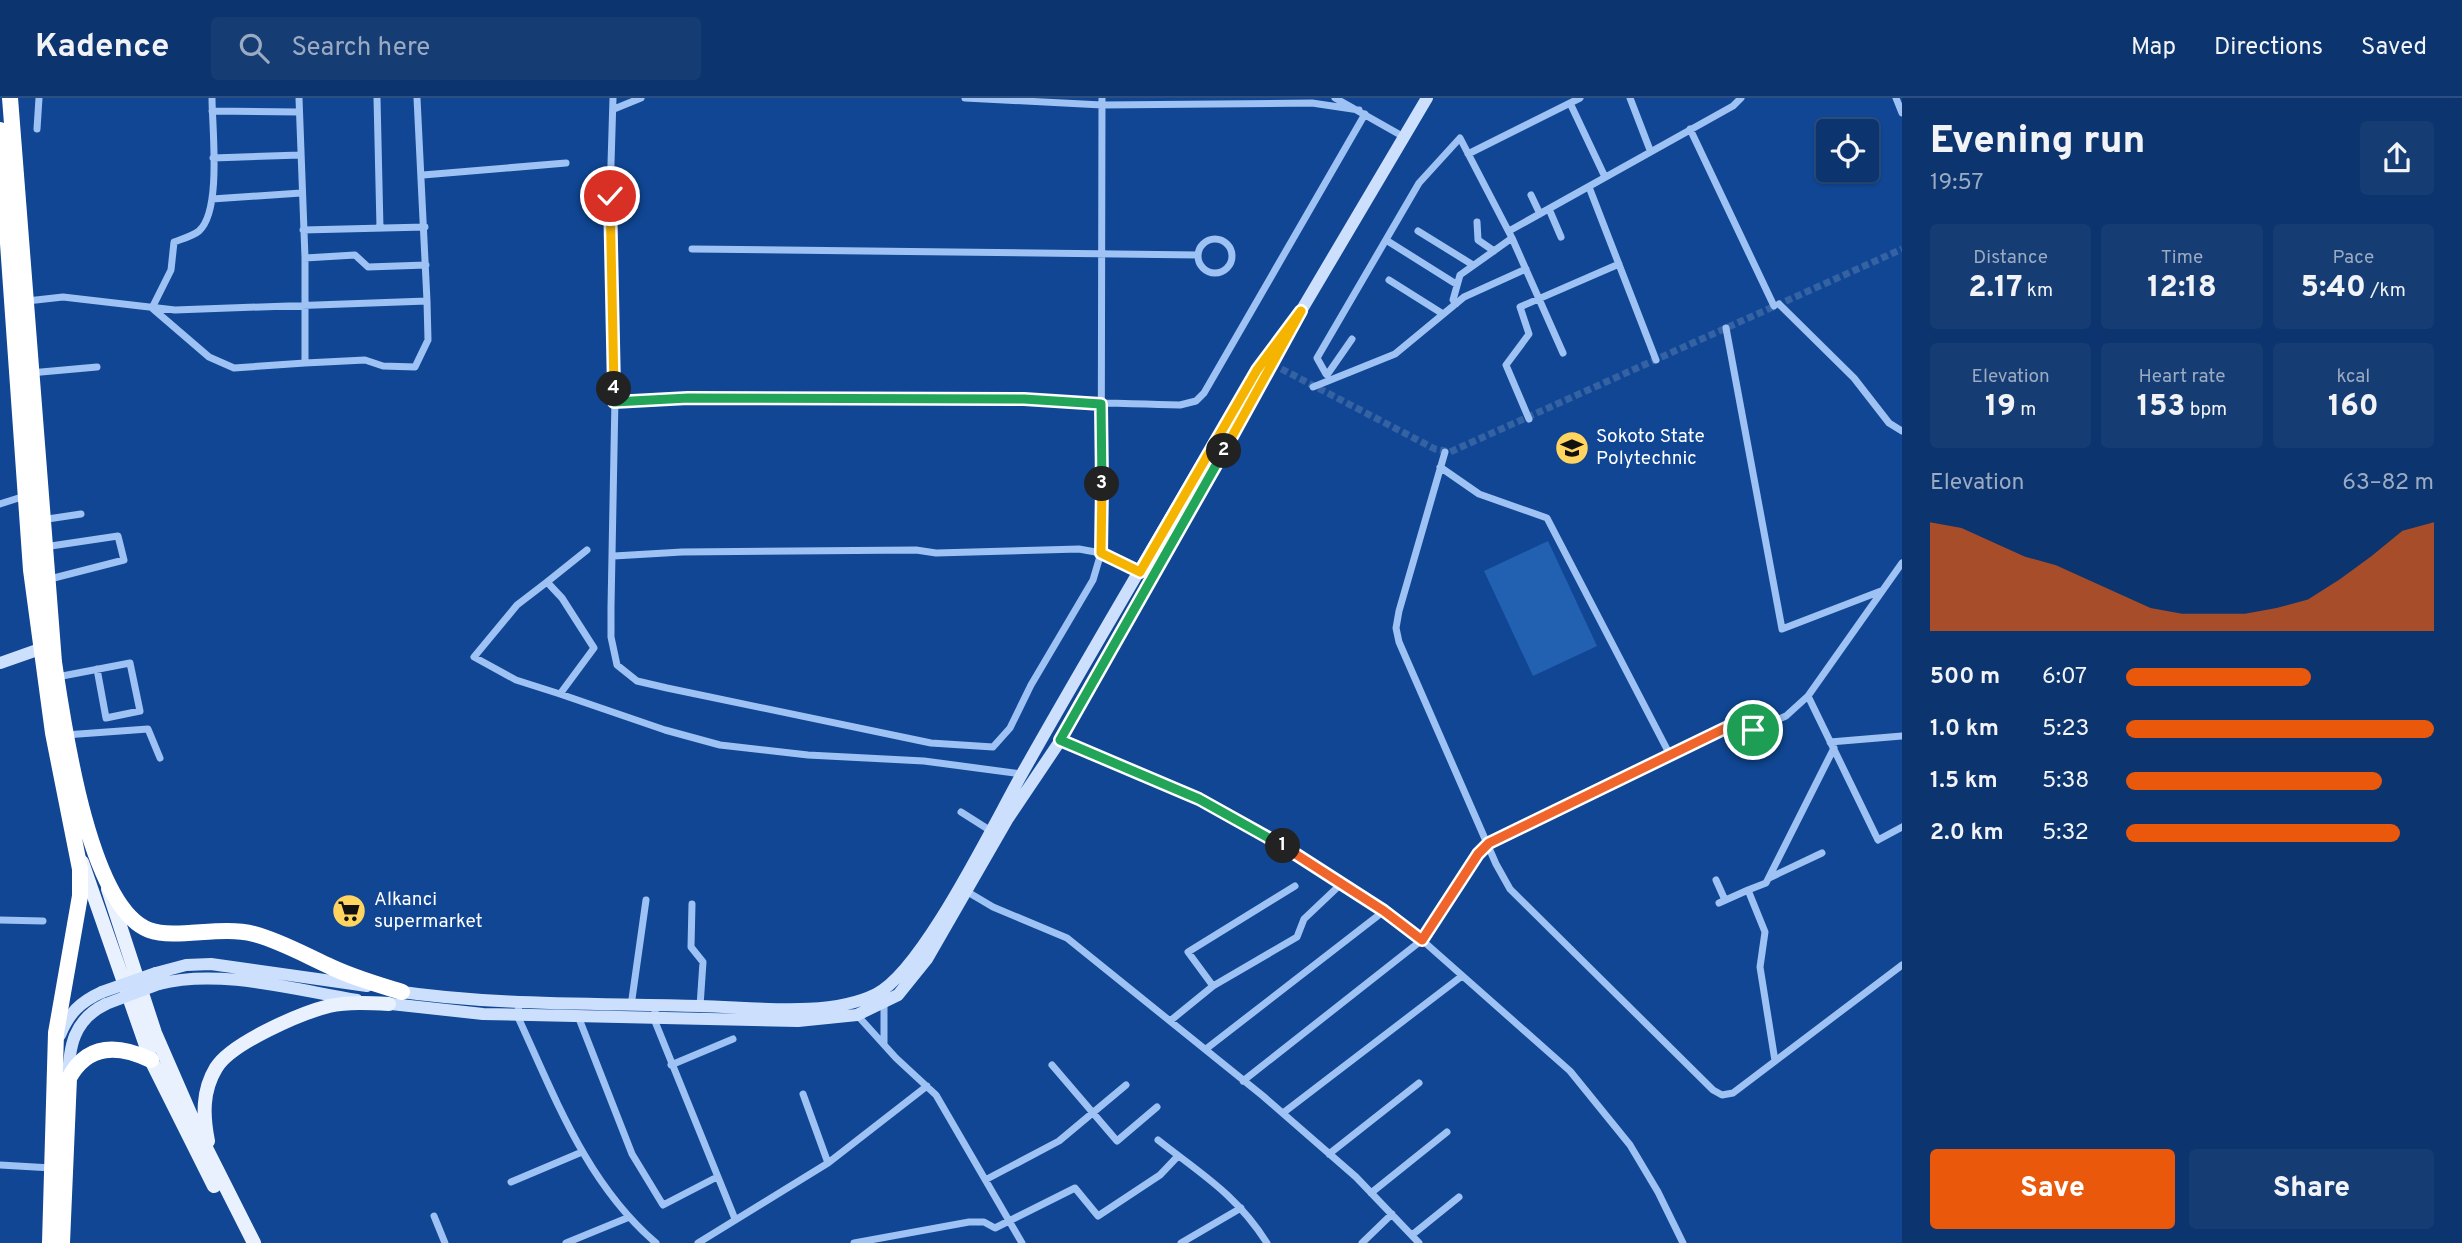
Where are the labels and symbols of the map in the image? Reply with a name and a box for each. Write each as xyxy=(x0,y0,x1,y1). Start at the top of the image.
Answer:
pin xyxy=(580,166,640,226)
pin: 4 xyxy=(596,372,632,406)
place label: Sokoto State Polytechnic xyxy=(1596,425,1705,471)
school or university icon: Sokoto State Polytechnic xyxy=(1553,429,1591,467)
pin: 2 xyxy=(1206,434,1242,468)
pin: 3 xyxy=(1084,466,1120,502)
pin xyxy=(1723,700,1783,760)
pin: 1 xyxy=(1266,828,1300,864)
place label: Alkanci supermarket xyxy=(374,888,483,934)
supermarket icon: Alkanci supermarket xyxy=(330,892,368,930)

